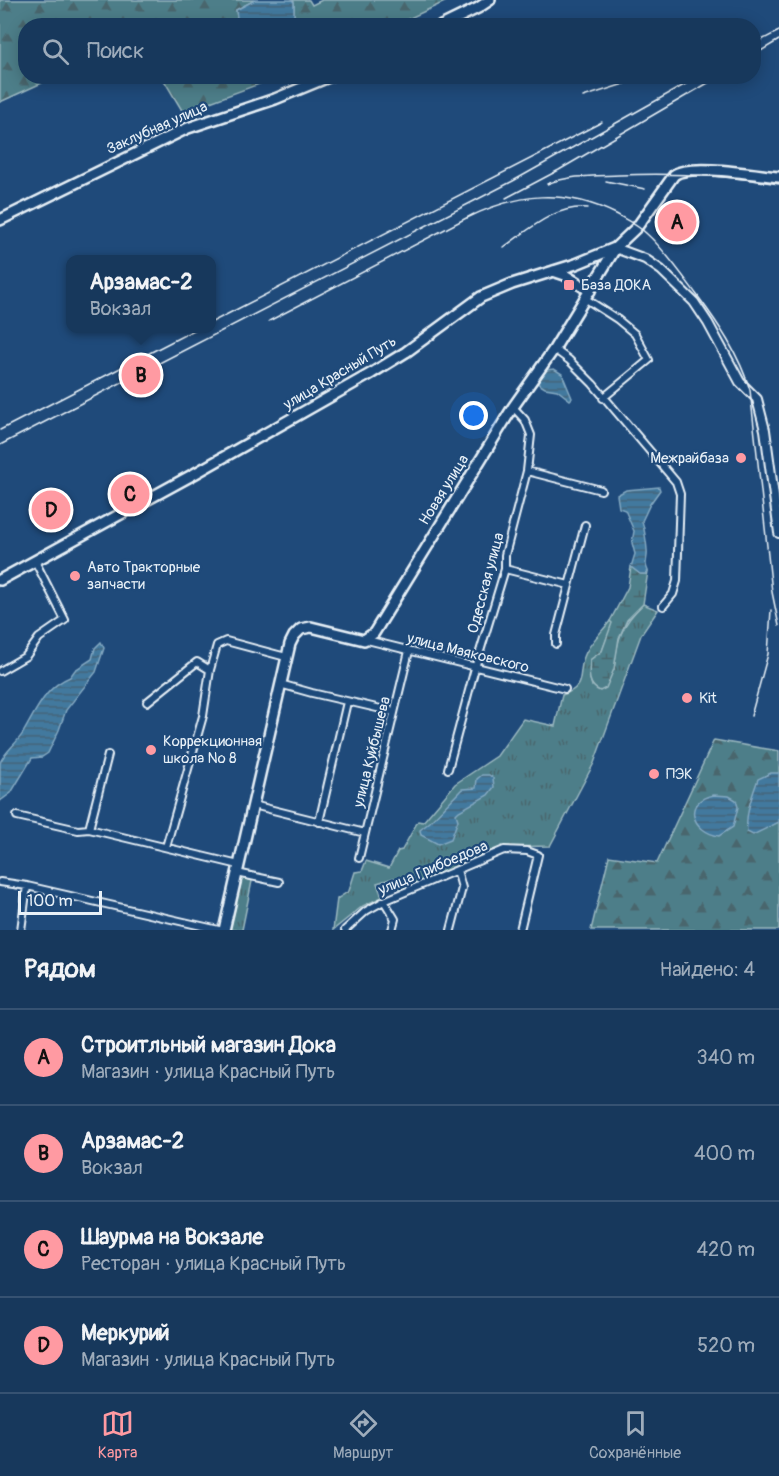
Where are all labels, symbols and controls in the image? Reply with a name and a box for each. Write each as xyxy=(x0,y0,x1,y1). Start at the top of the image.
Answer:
search box xyxy=(18,18,761,84)
icon: search xyxy=(39,35,72,68)
text: Поиск xyxy=(87,37,144,65)
street label: Заклубная улица xyxy=(103,97,211,159)
pin: A xyxy=(658,200,696,244)
popup xyxy=(66,255,216,333)
text: Арзамас-2 xyxy=(89,268,193,296)
place label: База ДОКА xyxy=(581,276,652,295)
marker: База ДОКА xyxy=(562,278,576,292)
text: Вокзал xyxy=(89,296,151,321)
street label: улица Красный Путь xyxy=(279,332,400,415)
pin: B xyxy=(122,352,160,398)
your location xyxy=(459,401,488,430)
place label: Межрайбаза xyxy=(650,449,729,468)
street label: Новая улица xyxy=(415,451,473,529)
marker: Межрайбаза xyxy=(734,451,748,465)
pin: C xyxy=(110,472,150,516)
pin: D xyxy=(32,488,70,532)
street label: Одесская улица xyxy=(463,531,509,635)
place label: Авто Тракторные запчасти xyxy=(87,558,201,594)
marker: Авто Тракторные запчасти xyxy=(68,569,82,583)
street label: улица Маяковского xyxy=(404,628,531,677)
place label: Kit xyxy=(699,689,718,708)
marker: Kit xyxy=(680,691,694,705)
street label: улица Куйбышева xyxy=(349,695,395,810)
place label: Коррекционная школа № 8 xyxy=(163,732,262,768)
marker: Коррекционная школа № 8 xyxy=(144,743,158,757)
place label: ПЭК xyxy=(666,765,693,784)
marker: ПЭК xyxy=(647,767,661,781)
street label: улица Грибоедова xyxy=(375,836,491,900)
scale bar xyxy=(18,888,102,916)
text: 100 m xyxy=(27,891,73,911)
text: Рядом xyxy=(24,953,96,985)
text: Найдено: 4 xyxy=(660,957,755,982)
text: Строитльный магазин Дока xyxy=(81,1031,336,1059)
text: A xyxy=(37,1045,50,1070)
text: 340 m xyxy=(696,1045,755,1070)
text: Магазин · улица Красный Путь xyxy=(81,1059,336,1084)
text: Арзамас-2 xyxy=(81,1127,184,1155)
text: B xyxy=(38,1141,49,1166)
text: 400 m xyxy=(694,1141,755,1166)
text: Вокзал xyxy=(81,1155,143,1180)
text: Шаурма на Вокзале xyxy=(81,1223,263,1251)
text: C xyxy=(37,1237,50,1262)
text: 420 m xyxy=(696,1237,755,1262)
text: Ресторан · улица Красный Путь xyxy=(81,1251,346,1276)
text: Меркурий xyxy=(81,1319,170,1347)
text: D xyxy=(37,1333,50,1358)
text: 520 m xyxy=(697,1333,755,1358)
text: Магазин · улица Красный Путь xyxy=(81,1347,336,1372)
tab: Карта xyxy=(98,1407,137,1463)
tab: Маршрут xyxy=(333,1407,393,1463)
tab: Сохранённые xyxy=(589,1407,681,1463)

